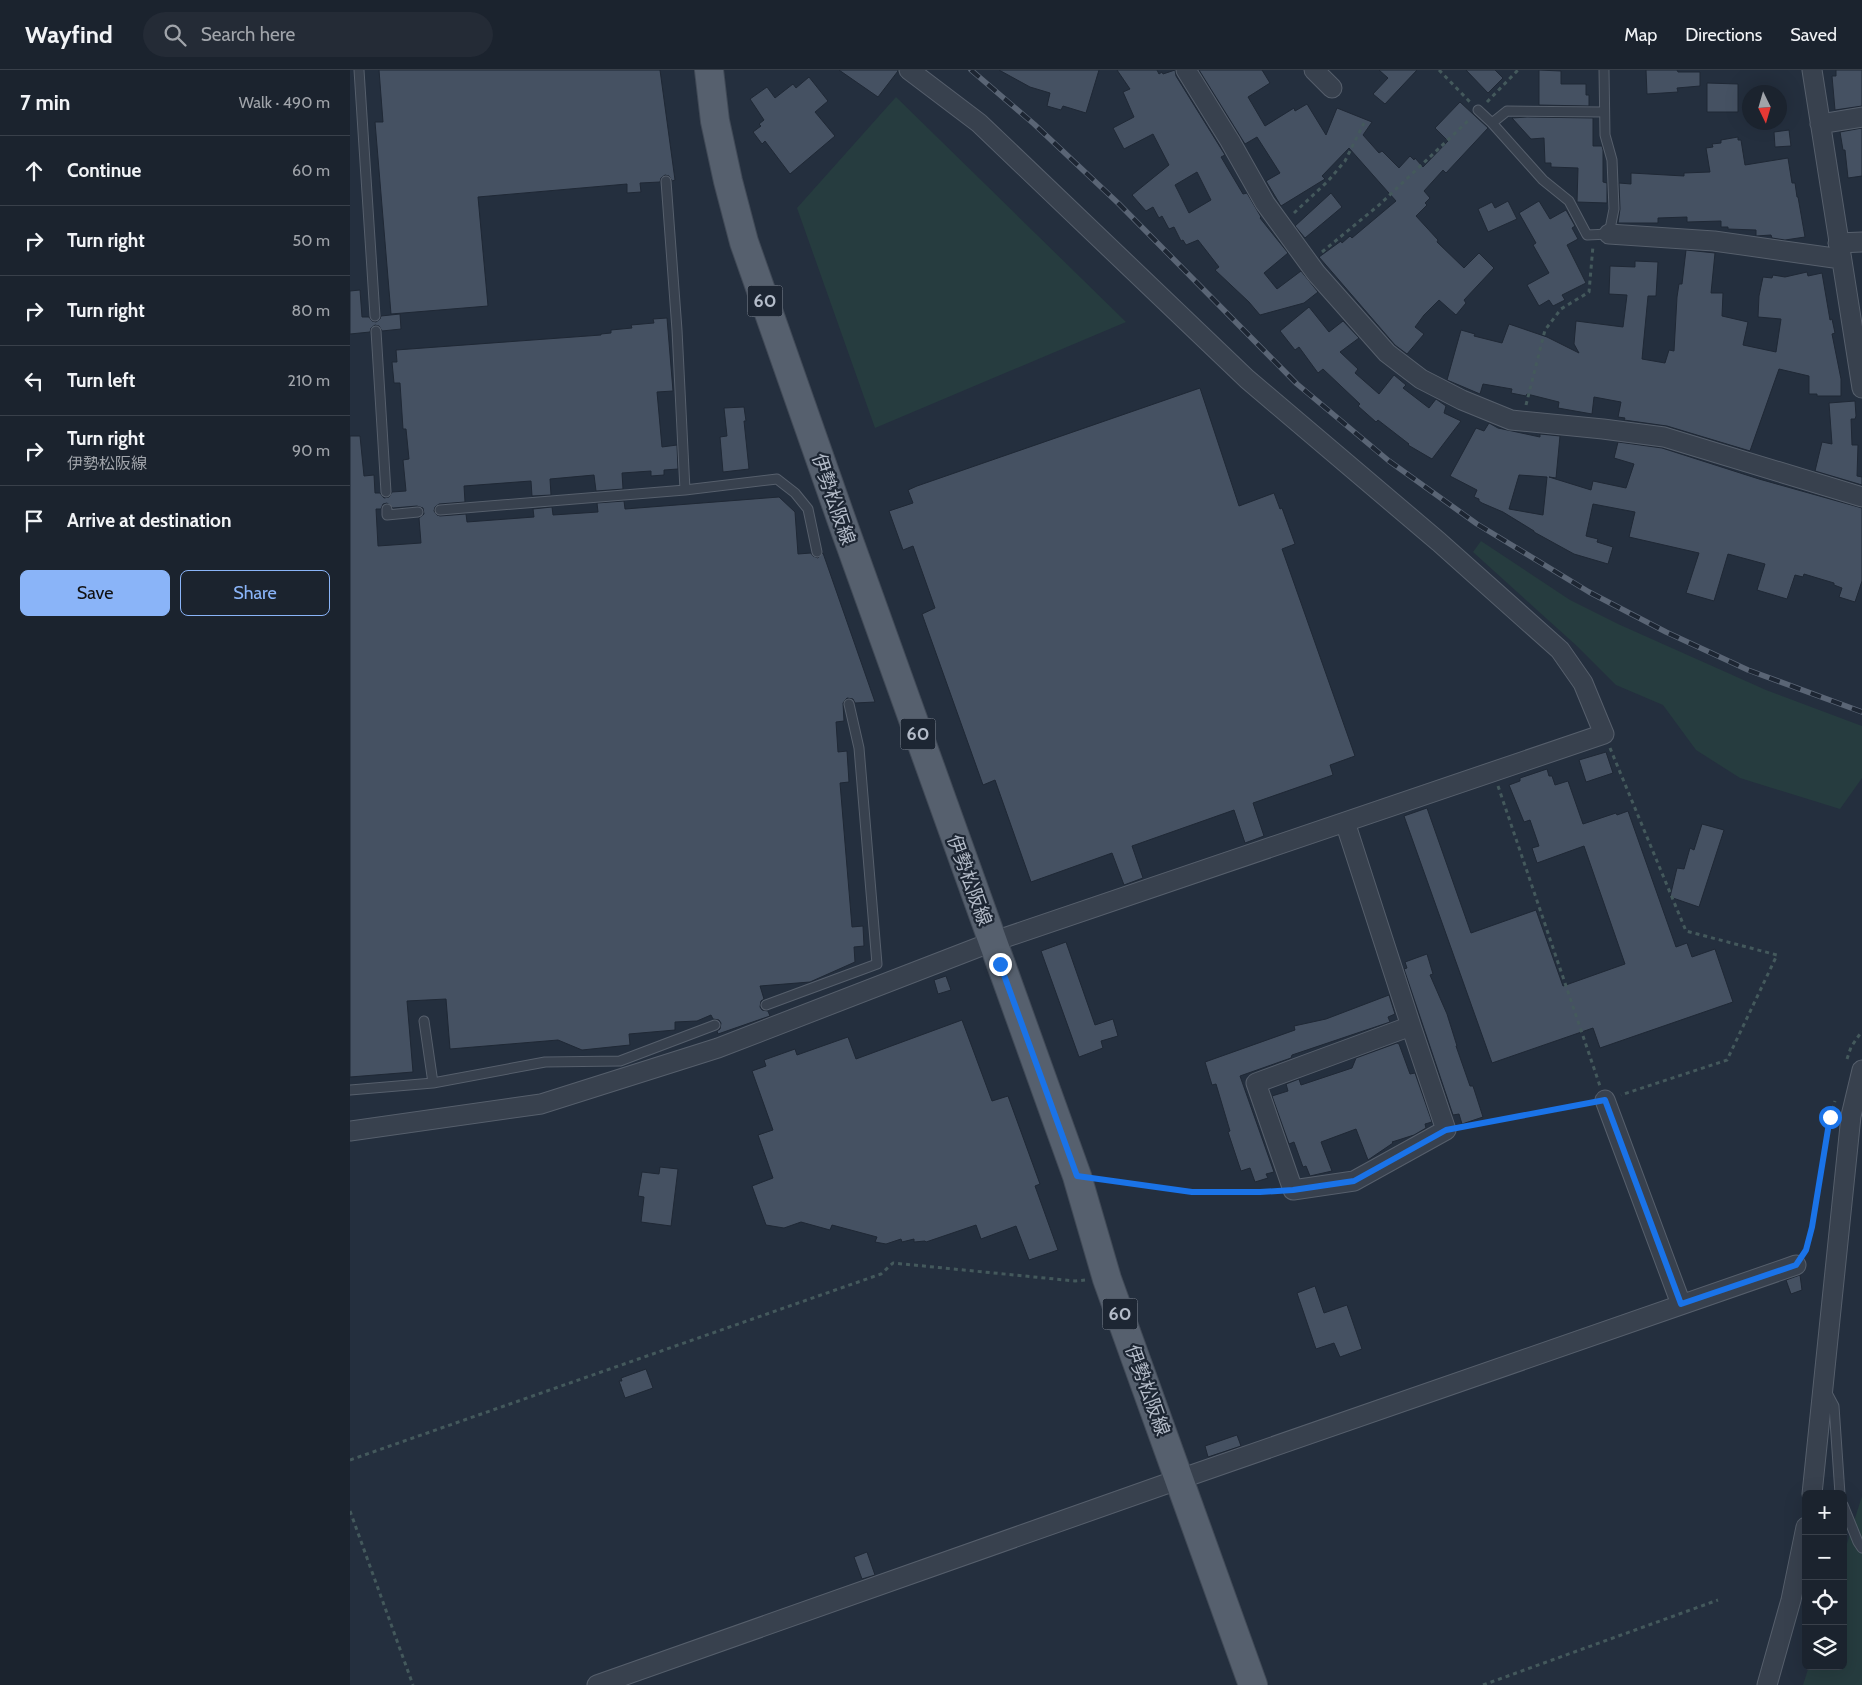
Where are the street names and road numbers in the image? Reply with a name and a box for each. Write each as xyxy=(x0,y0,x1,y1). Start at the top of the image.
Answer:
road number: 60 xyxy=(748,286,782,317)
street label: 伊勢松阪線 xyxy=(807,450,860,548)
road number: 60 xyxy=(900,719,936,750)
street label: 伊勢松阪線 xyxy=(942,832,997,929)
road number: 60 xyxy=(1102,1298,1138,1330)
street label: 伊勢松阪線 xyxy=(1120,1342,1175,1439)

